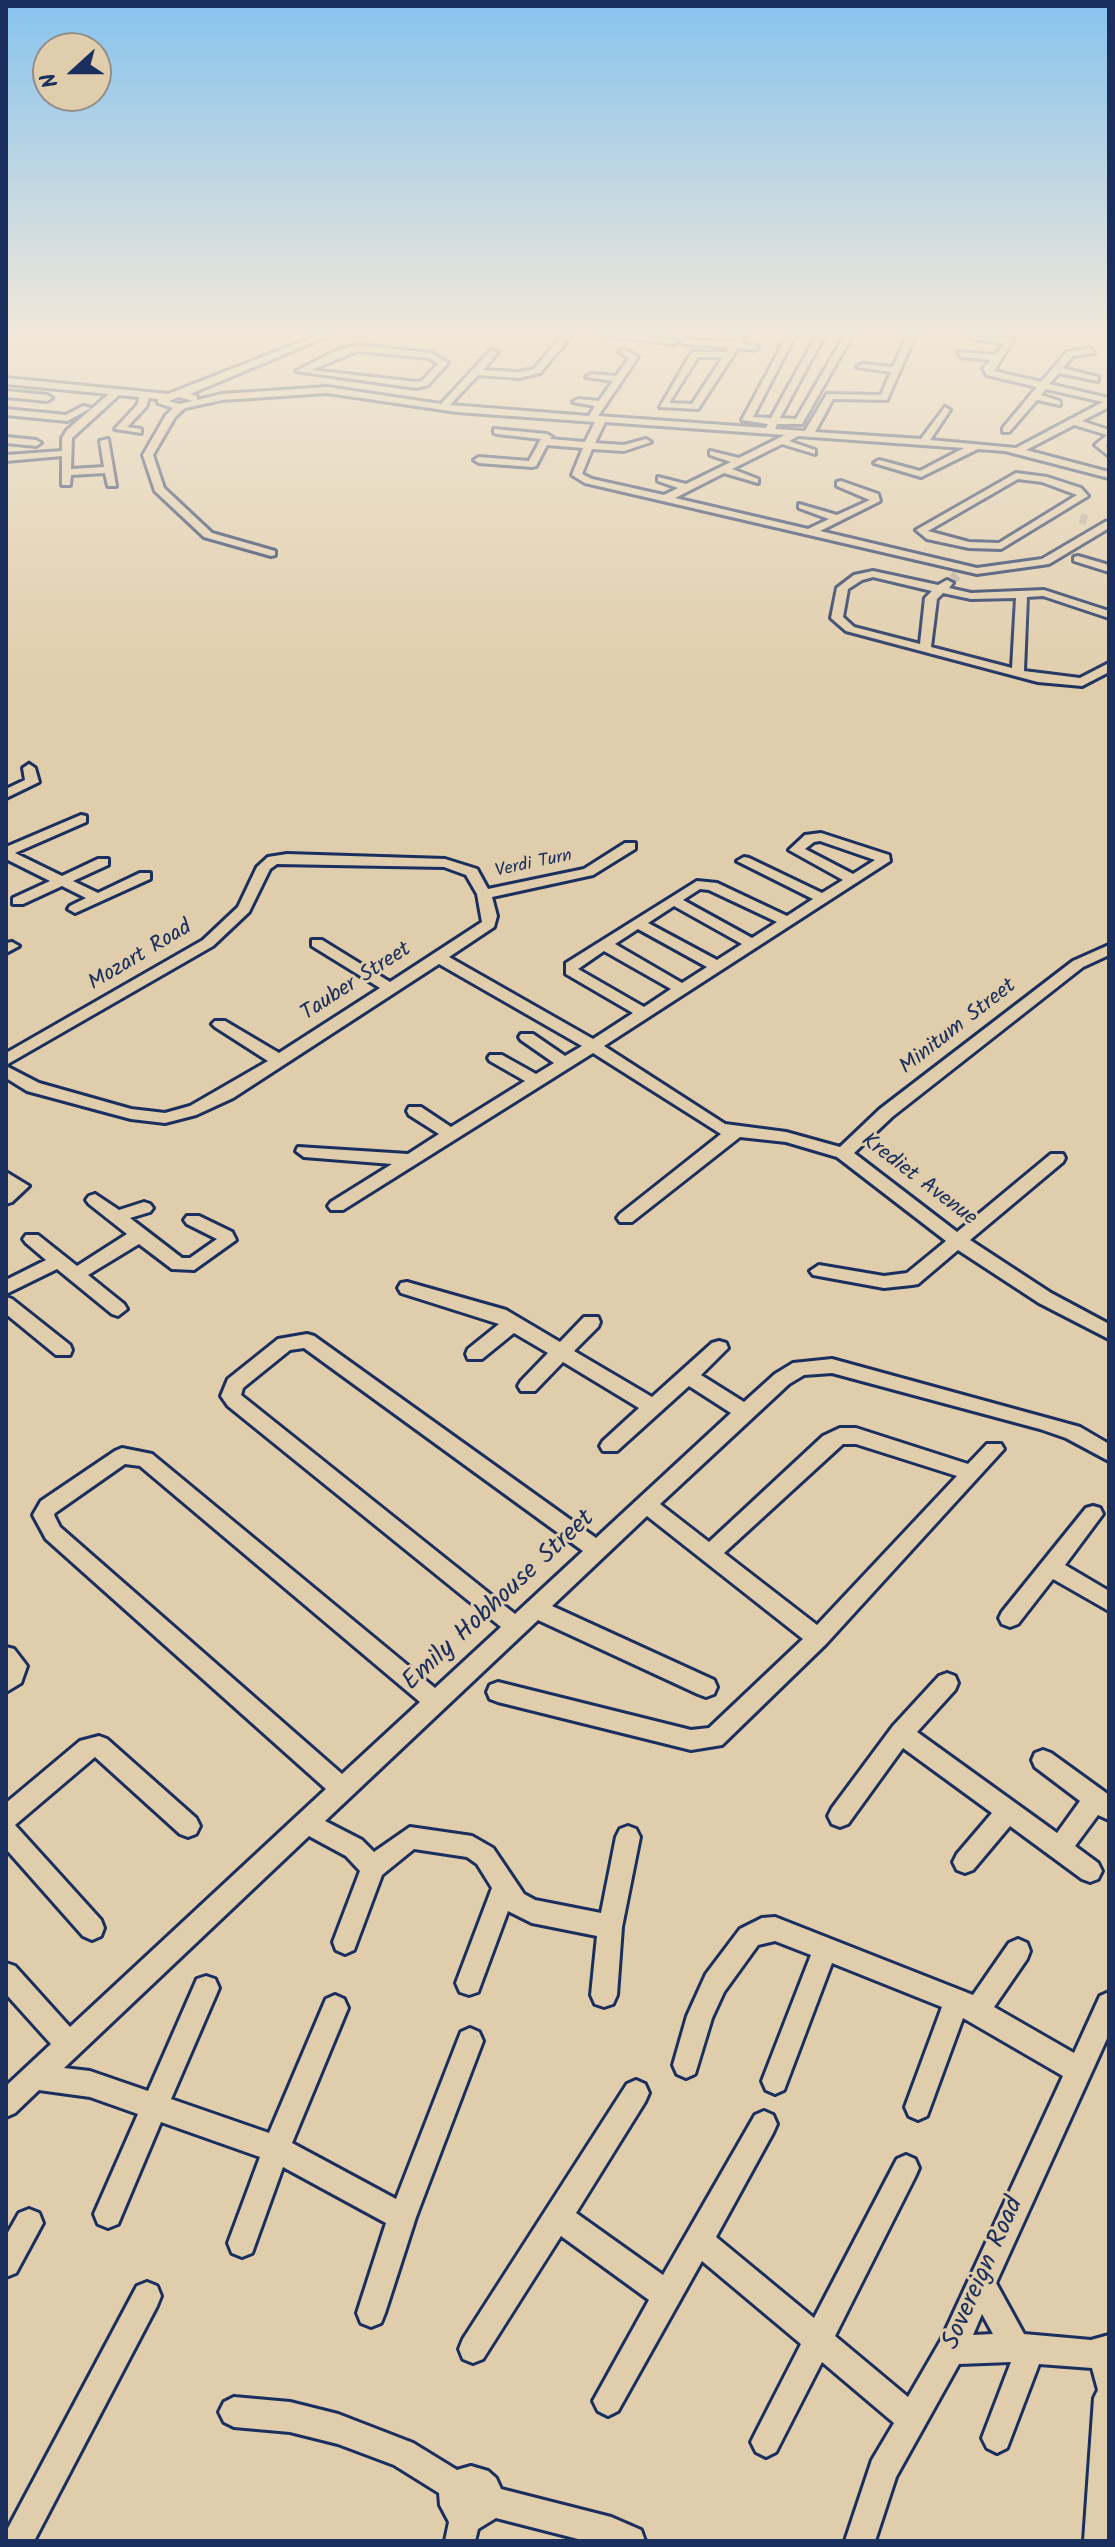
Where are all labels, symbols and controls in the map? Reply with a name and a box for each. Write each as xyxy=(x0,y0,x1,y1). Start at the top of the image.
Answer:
north arrow xyxy=(32,32,112,112)
text: N xyxy=(32,67,70,93)
street label: Verdi Turn xyxy=(494,846,574,884)
street label: Mozart Road xyxy=(84,916,198,998)
street label: Tauber Street xyxy=(297,938,417,1028)
street label: Minitum Street xyxy=(895,974,1023,1082)
street label: Krediet Avenue xyxy=(855,1129,981,1233)
street label: Emily Hobhouse Street xyxy=(397,1505,603,1699)
street label: Sovereign Road xyxy=(937,2193,1033,2355)

